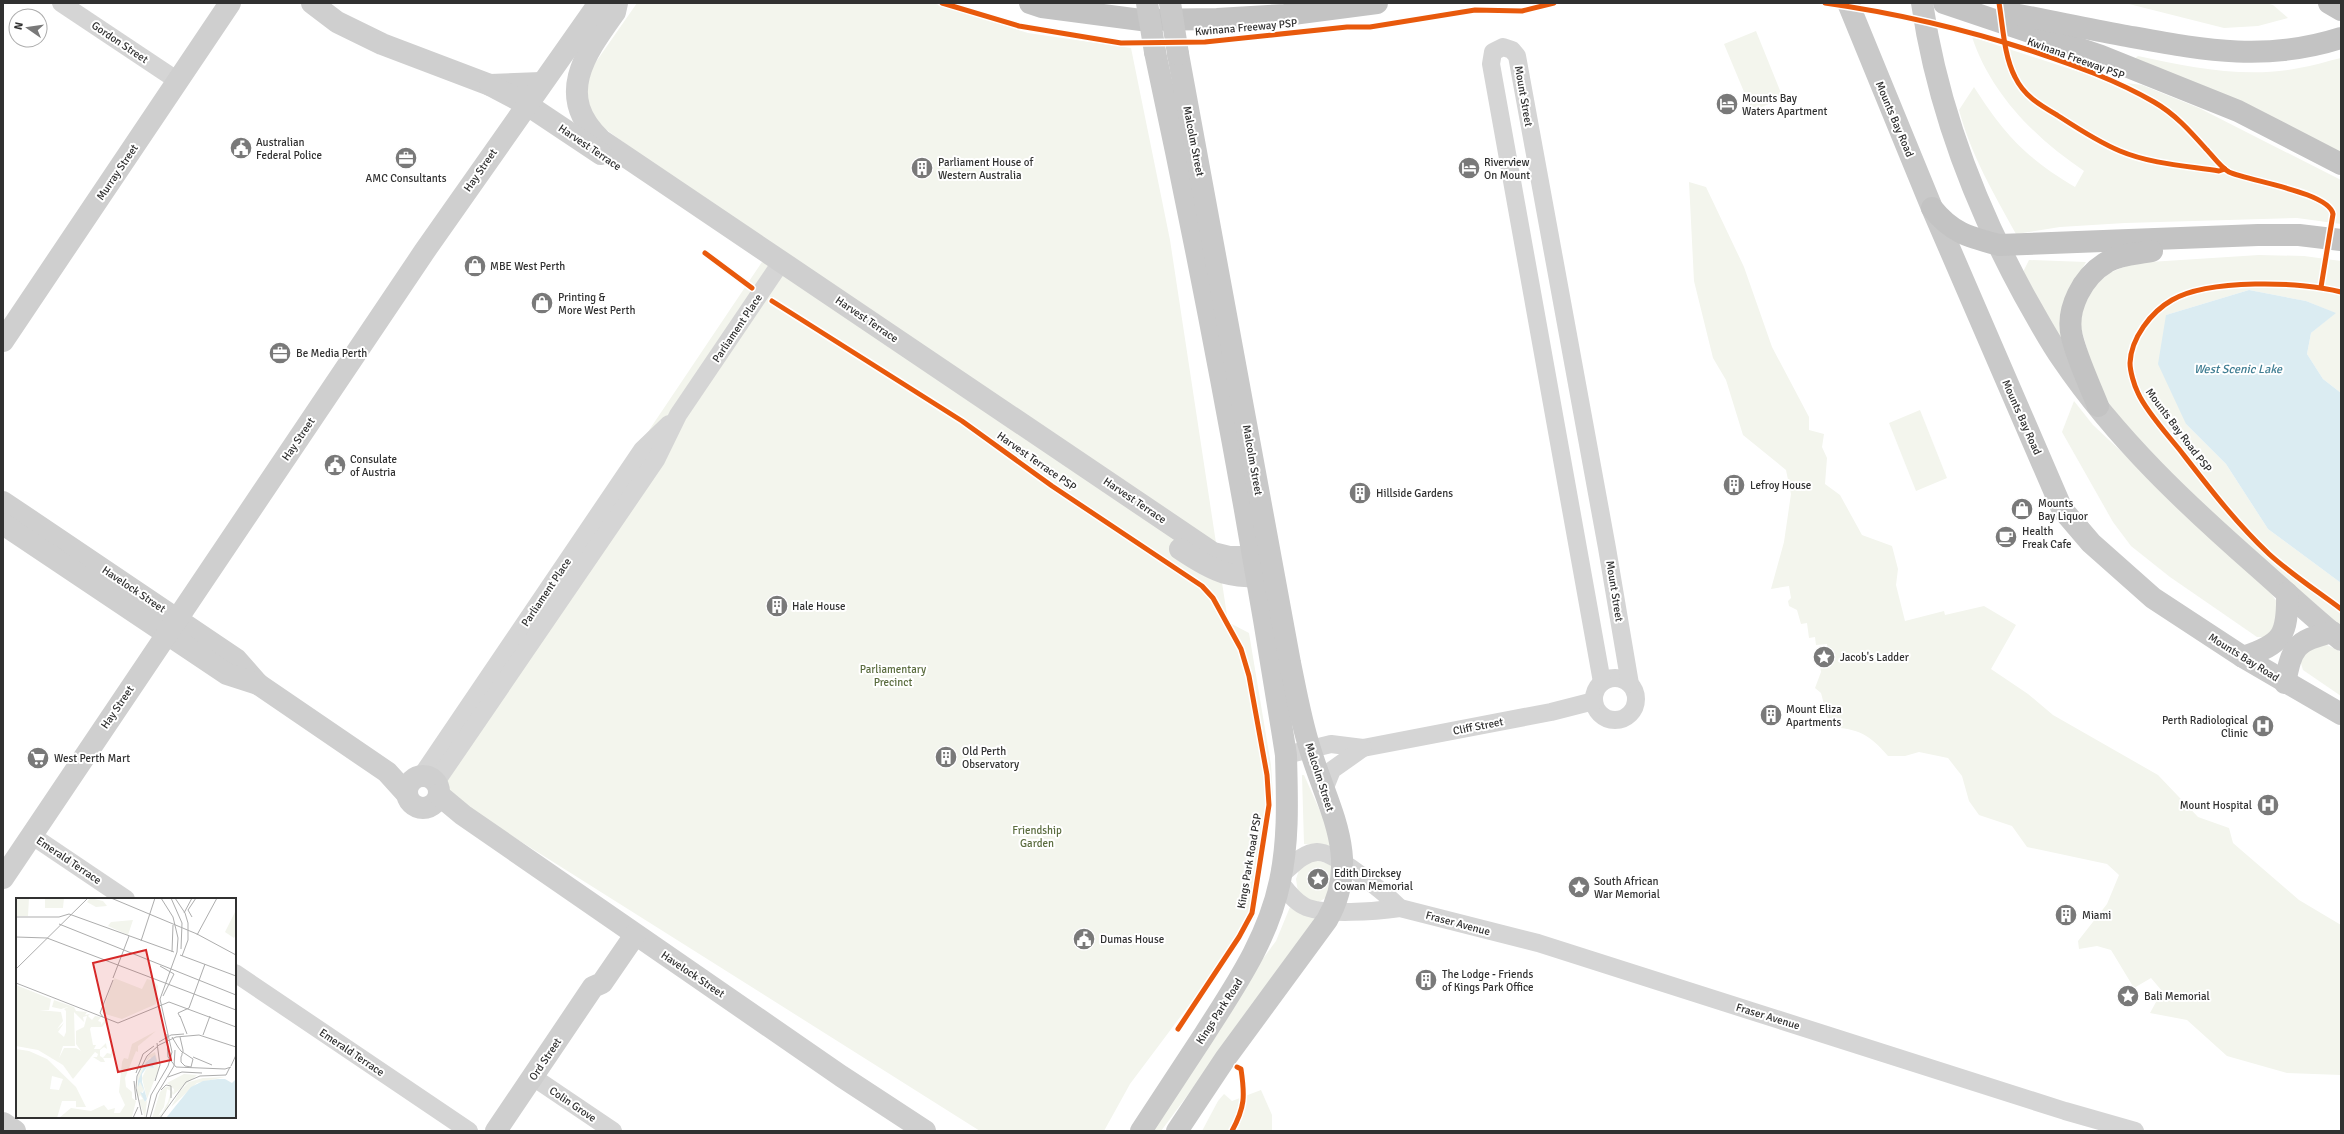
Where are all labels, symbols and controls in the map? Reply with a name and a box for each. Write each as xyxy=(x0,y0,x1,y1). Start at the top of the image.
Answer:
north arrow xyxy=(8,8,48,48)
street label: Kwinana Freeway PSP xyxy=(1194,17,1298,38)
street label: Gordon Street xyxy=(89,19,151,66)
text: N xyxy=(12,21,26,31)
street label: Kwinana Freeway PSP xyxy=(2025,35,2126,82)
street label: Mount Street xyxy=(1512,65,1535,128)
street label: Mounts Bay Road xyxy=(1873,79,1916,159)
hotel icon: Mounts Bay Waters Apartment xyxy=(1714,91,1740,117)
place label: Mounts Bay Waters Apartment xyxy=(1742,92,1827,118)
street label: Malcolm Street xyxy=(1180,105,1207,178)
street label: Harvest Terrace xyxy=(556,122,624,173)
public building icon: Australian Federal Police xyxy=(228,135,254,161)
place label: Australian Federal Police xyxy=(256,136,322,162)
street label: Murray Street xyxy=(94,142,141,203)
office icon: AMC Consultants xyxy=(393,145,419,171)
street label: Hay Street xyxy=(461,146,500,194)
building icon: Parliament House of Western Australia xyxy=(909,155,935,181)
hotel icon: Riverview On Mount xyxy=(1456,155,1482,181)
place label: Parliament House of Western Australia xyxy=(938,156,1034,182)
place label: Riverview On Mount xyxy=(1484,156,1530,182)
place label: AMC Consultants xyxy=(366,172,447,185)
shop icon: MBE West Perth xyxy=(462,253,488,279)
place label: MBE West Perth xyxy=(490,260,565,273)
shop icon: Printing & More West Perth xyxy=(529,290,555,316)
place label: Printing & More West Perth xyxy=(558,291,635,317)
street label: Parliament Place xyxy=(710,292,765,365)
street label: Harvest Terrace xyxy=(833,294,901,345)
office icon: Be Media Perth xyxy=(267,340,293,366)
place label: Be Media Perth xyxy=(296,347,367,360)
water label: West Scenic Lake xyxy=(2194,362,2283,377)
street label: Mounts Bay Road xyxy=(1999,378,2044,457)
street label: Mounts Bay Road PSP xyxy=(2143,386,2214,475)
street label: Hay Street xyxy=(279,415,318,463)
street label: Malcolm Street xyxy=(1240,424,1265,497)
street label: Harvest Terrace PSP xyxy=(994,429,1079,494)
public building icon: Consulate of Austria xyxy=(322,452,348,478)
place label: Consulate of Austria xyxy=(350,453,397,479)
building icon: Lefroy House xyxy=(1721,472,1747,498)
street label: Harvest Terrace xyxy=(1101,475,1169,526)
place label: Lefroy House xyxy=(1750,479,1811,492)
building icon: Hillside Gardens xyxy=(1347,480,1373,506)
place label: Hillside Gardens xyxy=(1376,487,1453,500)
shop icon: Mounts Bay Liquor xyxy=(2009,496,2035,522)
place label: Mounts Bay Liquor xyxy=(2038,497,2088,523)
cafe icon: Health Freak Cafe xyxy=(1993,524,2019,550)
place label: Health Freak Cafe xyxy=(2022,525,2072,551)
street label: Parliament Place xyxy=(519,556,574,629)
street label: Mount Street xyxy=(1603,560,1626,623)
street label: Havelock Street xyxy=(99,563,168,616)
building icon: Hale House xyxy=(764,593,790,619)
place label: Hale House xyxy=(792,600,846,613)
street label: Mounts Bay Road xyxy=(2206,630,2282,684)
place icon: Jacob's Ladder xyxy=(1811,644,1837,670)
place label: Jacob's Ladder xyxy=(1840,651,1909,664)
park label: Parliamentary Precinct xyxy=(860,663,927,689)
street label: Hay Street xyxy=(98,683,137,731)
building icon: Mount Eliza Apartments xyxy=(1758,702,1784,728)
place label: Mount Eliza Apartments xyxy=(1786,703,1842,729)
hospital icon: Perth Radiological Clinic xyxy=(2250,713,2276,739)
place label: Perth Radiological Clinic xyxy=(2162,714,2248,740)
street label: Cliff Street xyxy=(1452,715,1504,738)
street label: Malcolm Street xyxy=(1302,741,1337,813)
building icon: Old Perth Observatory xyxy=(933,744,959,770)
supermarket icon: West Perth Mart xyxy=(25,745,51,771)
place label: Old Perth Observatory xyxy=(962,745,1020,771)
place label: West Perth Mart xyxy=(54,752,130,765)
hospital icon: Mount Hospital xyxy=(2255,792,2281,818)
place label: Mount Hospital xyxy=(2180,799,2252,812)
street label: Kings Park Road PSP xyxy=(1235,812,1264,910)
park label: Friendship Garden xyxy=(1012,824,1062,850)
street label: Emerald Terrace xyxy=(34,834,104,887)
place icon: Edith Dircksey Cowan Memorial xyxy=(1305,866,1331,892)
place label: Edith Dircksey Cowan Memorial xyxy=(1334,867,1413,893)
place icon: South African War Memorial xyxy=(1566,874,1592,900)
place label: South African War Memorial xyxy=(1594,875,1660,901)
inset map xyxy=(16,898,236,1118)
building icon: Miami xyxy=(2053,902,2079,928)
street label: Fraser Avenue xyxy=(1424,909,1492,938)
place label: Miami xyxy=(2082,909,2111,922)
public building icon: Dumas House xyxy=(1071,926,1097,952)
place label: Dumas House xyxy=(1100,933,1164,946)
street label: Havelock Street xyxy=(658,948,727,1001)
building icon: The Lodge - Friends of Kings Park Office xyxy=(1413,967,1439,993)
place label: The Lodge - Friends of Kings Park Office xyxy=(1442,968,1534,994)
street label: Kings Park Road xyxy=(1193,976,1246,1047)
place icon: Bali Memorial xyxy=(2115,983,2141,1009)
place label: Bali Memorial xyxy=(2144,990,2210,1003)
street label: Fraser Avenue xyxy=(1734,1001,1801,1032)
street label: Emerald Terrace xyxy=(317,1026,387,1079)
street label: Ord Street xyxy=(527,1036,564,1083)
street label: Colin Grove xyxy=(547,1084,599,1125)

